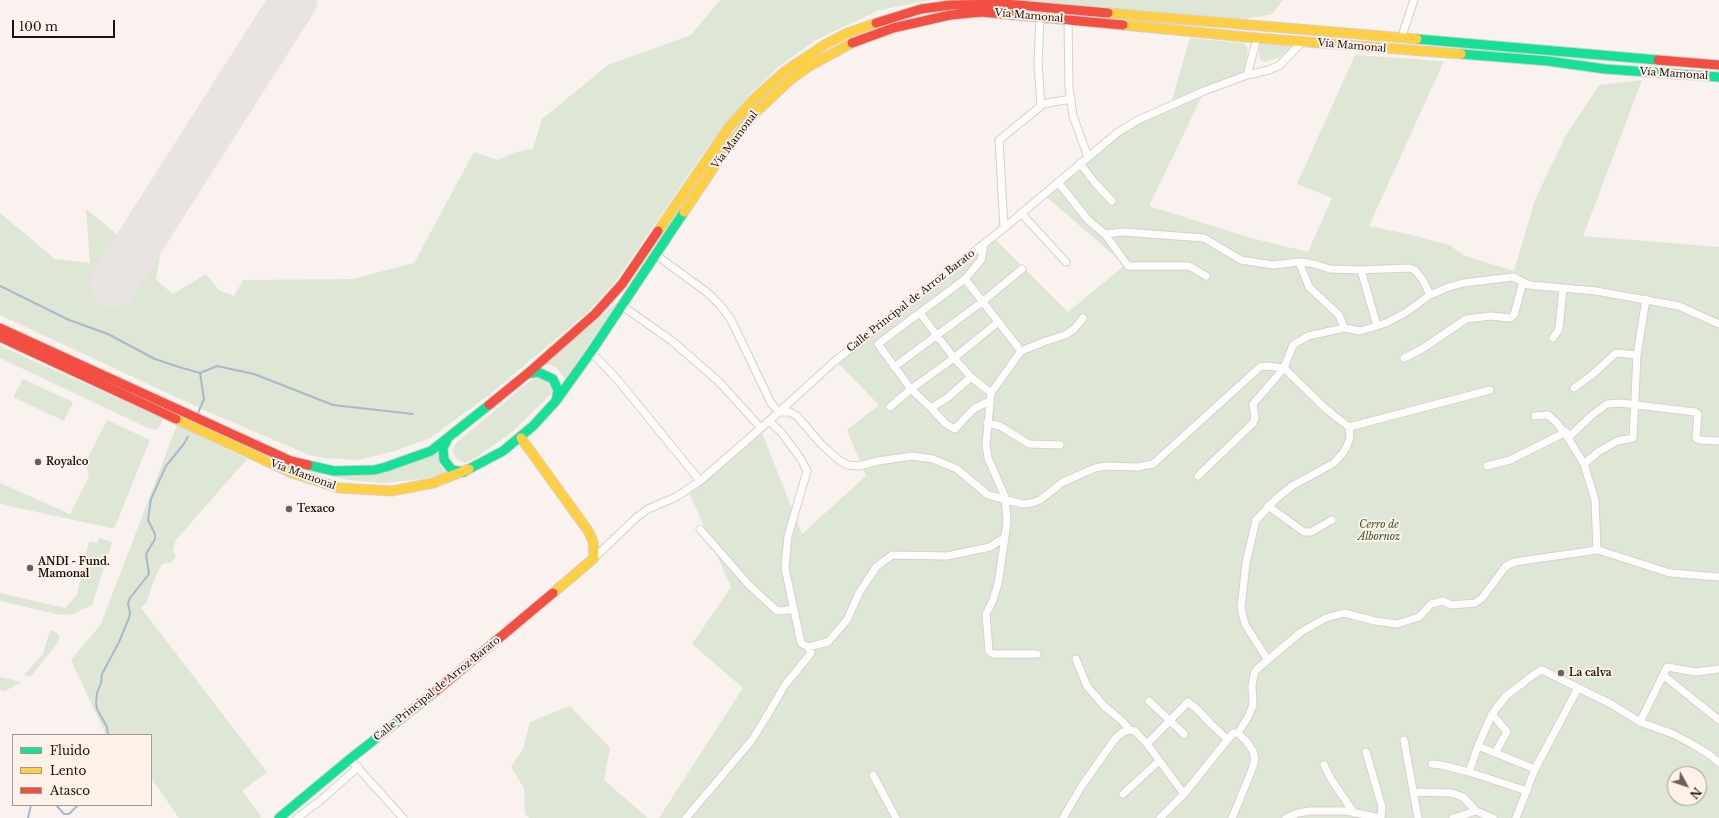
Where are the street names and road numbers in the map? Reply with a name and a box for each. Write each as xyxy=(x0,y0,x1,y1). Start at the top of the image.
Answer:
street label: Vía Mamonal xyxy=(994,7,1064,25)
street label: Vía Mamonal xyxy=(1317,37,1387,55)
street label: Vía Mamonal xyxy=(1639,66,1709,82)
street label: Vía Mamonal xyxy=(710,109,760,171)
street label: Calle Principal de Arroz Barato xyxy=(845,247,977,355)
street label: Vía Mamonal xyxy=(269,458,337,492)
street label: Calle Principal de Arroz Barato xyxy=(371,634,503,744)

